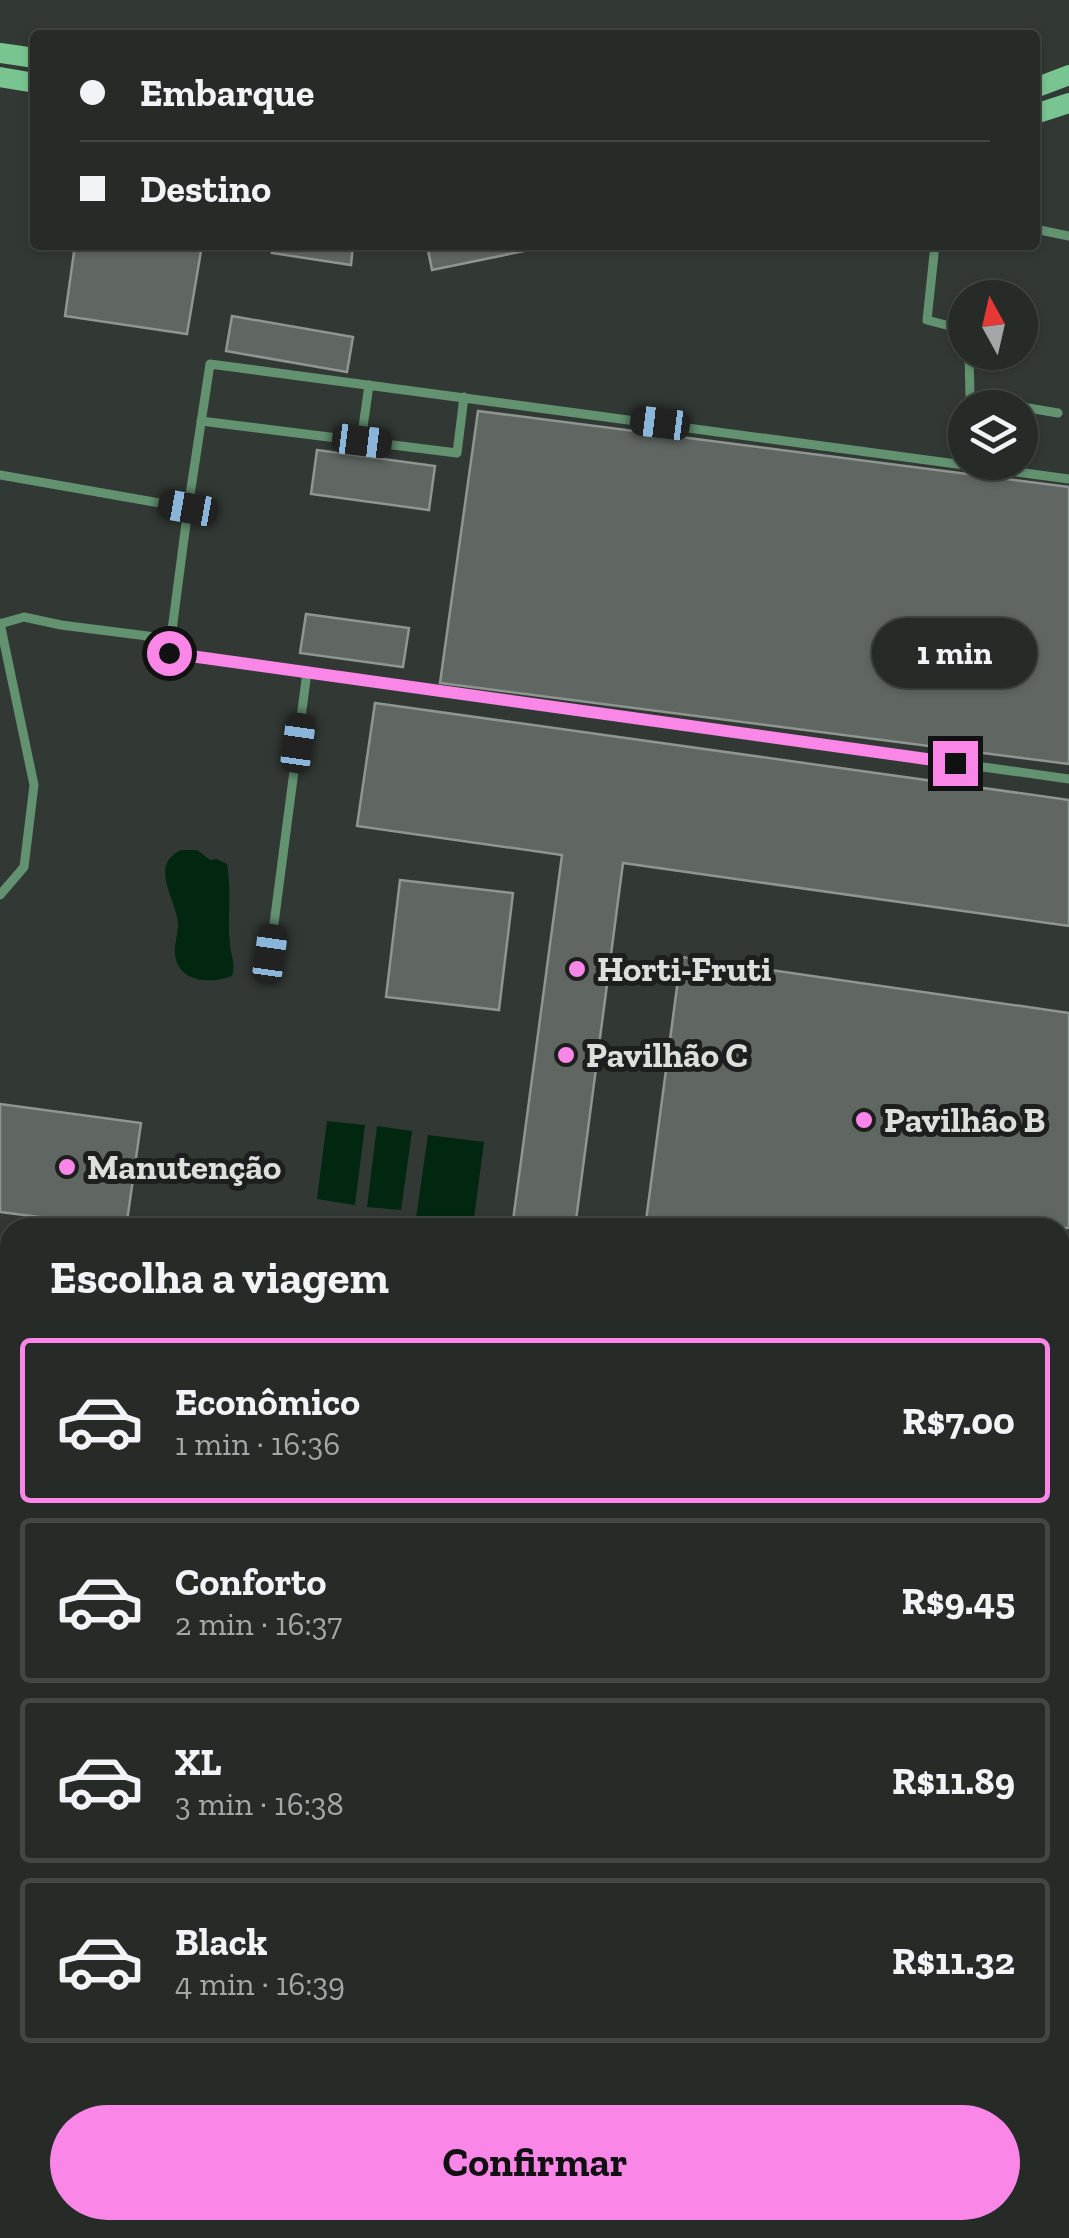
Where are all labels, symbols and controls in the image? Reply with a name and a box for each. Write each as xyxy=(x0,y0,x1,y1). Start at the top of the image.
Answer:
text: Embarque xyxy=(140,70,314,116)
text: Destino xyxy=(140,166,271,212)
north arrow xyxy=(948,280,1038,370)
map controls xyxy=(948,280,1038,480)
button: layers xyxy=(948,390,1038,480)
car xyxy=(628,404,692,442)
car xyxy=(330,422,394,460)
car xyxy=(156,488,220,528)
callout: 1 min xyxy=(872,618,1038,688)
route start xyxy=(147,631,192,676)
text: 1 min xyxy=(917,634,992,672)
car xyxy=(279,711,317,775)
route end xyxy=(933,741,978,786)
car xyxy=(251,922,289,986)
place label: Horti-Fruti xyxy=(597,948,771,990)
marker: Horti-Fruti xyxy=(566,958,588,980)
place label: Pavilhão C xyxy=(586,1034,748,1076)
marker: Pavilhão C xyxy=(555,1044,577,1066)
place label: Pavilhão B xyxy=(884,1099,1045,1141)
marker: Pavilhão B xyxy=(853,1109,875,1131)
place label: Manutenção xyxy=(87,1146,281,1188)
marker: Manutenção xyxy=(56,1156,78,1178)
text: Escolha a viagem xyxy=(50,1251,389,1305)
icon: car xyxy=(55,1376,145,1466)
text: Econômico xyxy=(175,1379,360,1425)
text: R$7.00 xyxy=(902,1398,1015,1444)
text: 1 min · 16:36 xyxy=(175,1425,340,1463)
icon: car xyxy=(55,1556,145,1646)
text: Conforto xyxy=(175,1559,326,1605)
text: R$9.45 xyxy=(902,1578,1015,1624)
text: 2 min · 16:37 xyxy=(175,1605,342,1643)
icon: car xyxy=(55,1736,145,1826)
text: XL xyxy=(175,1739,222,1785)
text: R$11.89 xyxy=(892,1758,1015,1804)
text: 3 min · 16:38 xyxy=(175,1785,344,1823)
icon: car xyxy=(55,1916,145,2006)
text: Black xyxy=(175,1919,268,1965)
text: R$11.32 xyxy=(892,1938,1015,1984)
text: 4 min · 16:39 xyxy=(175,1965,345,2003)
button: Confirmar xyxy=(50,2105,1020,2220)

